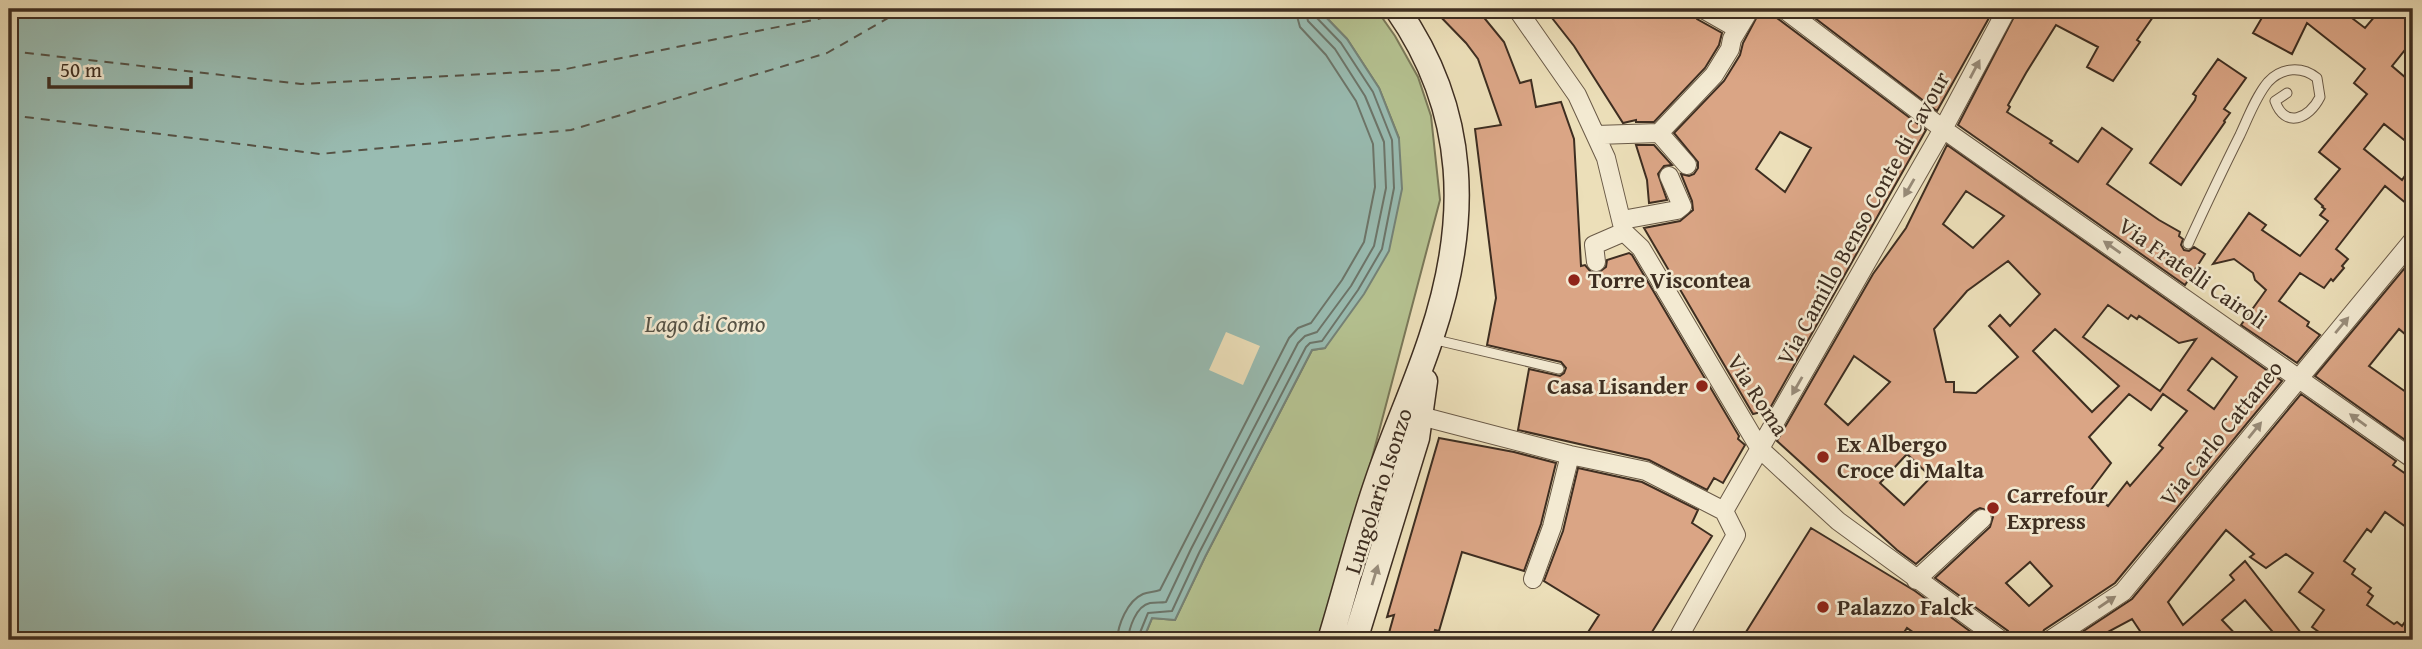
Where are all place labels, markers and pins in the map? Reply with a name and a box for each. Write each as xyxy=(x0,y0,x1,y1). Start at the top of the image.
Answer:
place label: Torre Viscontea xyxy=(1588,263,1751,296)
marker: Torre Viscontea xyxy=(1566,272,1582,288)
place label: Casa Lisander xyxy=(1547,369,1688,402)
marker: Casa Lisander xyxy=(1694,378,1710,394)
place label: Ex Albergo Croce di Malta xyxy=(1837,427,1984,486)
marker: Ex Albergo Croce di Malta xyxy=(1815,449,1831,465)
place label: Carrefour Express xyxy=(2007,478,2108,537)
marker: Carrefour Express xyxy=(1985,500,2001,516)
place label: Palazzo Falck xyxy=(1837,590,1975,623)
marker: Palazzo Falck xyxy=(1815,599,1831,615)

